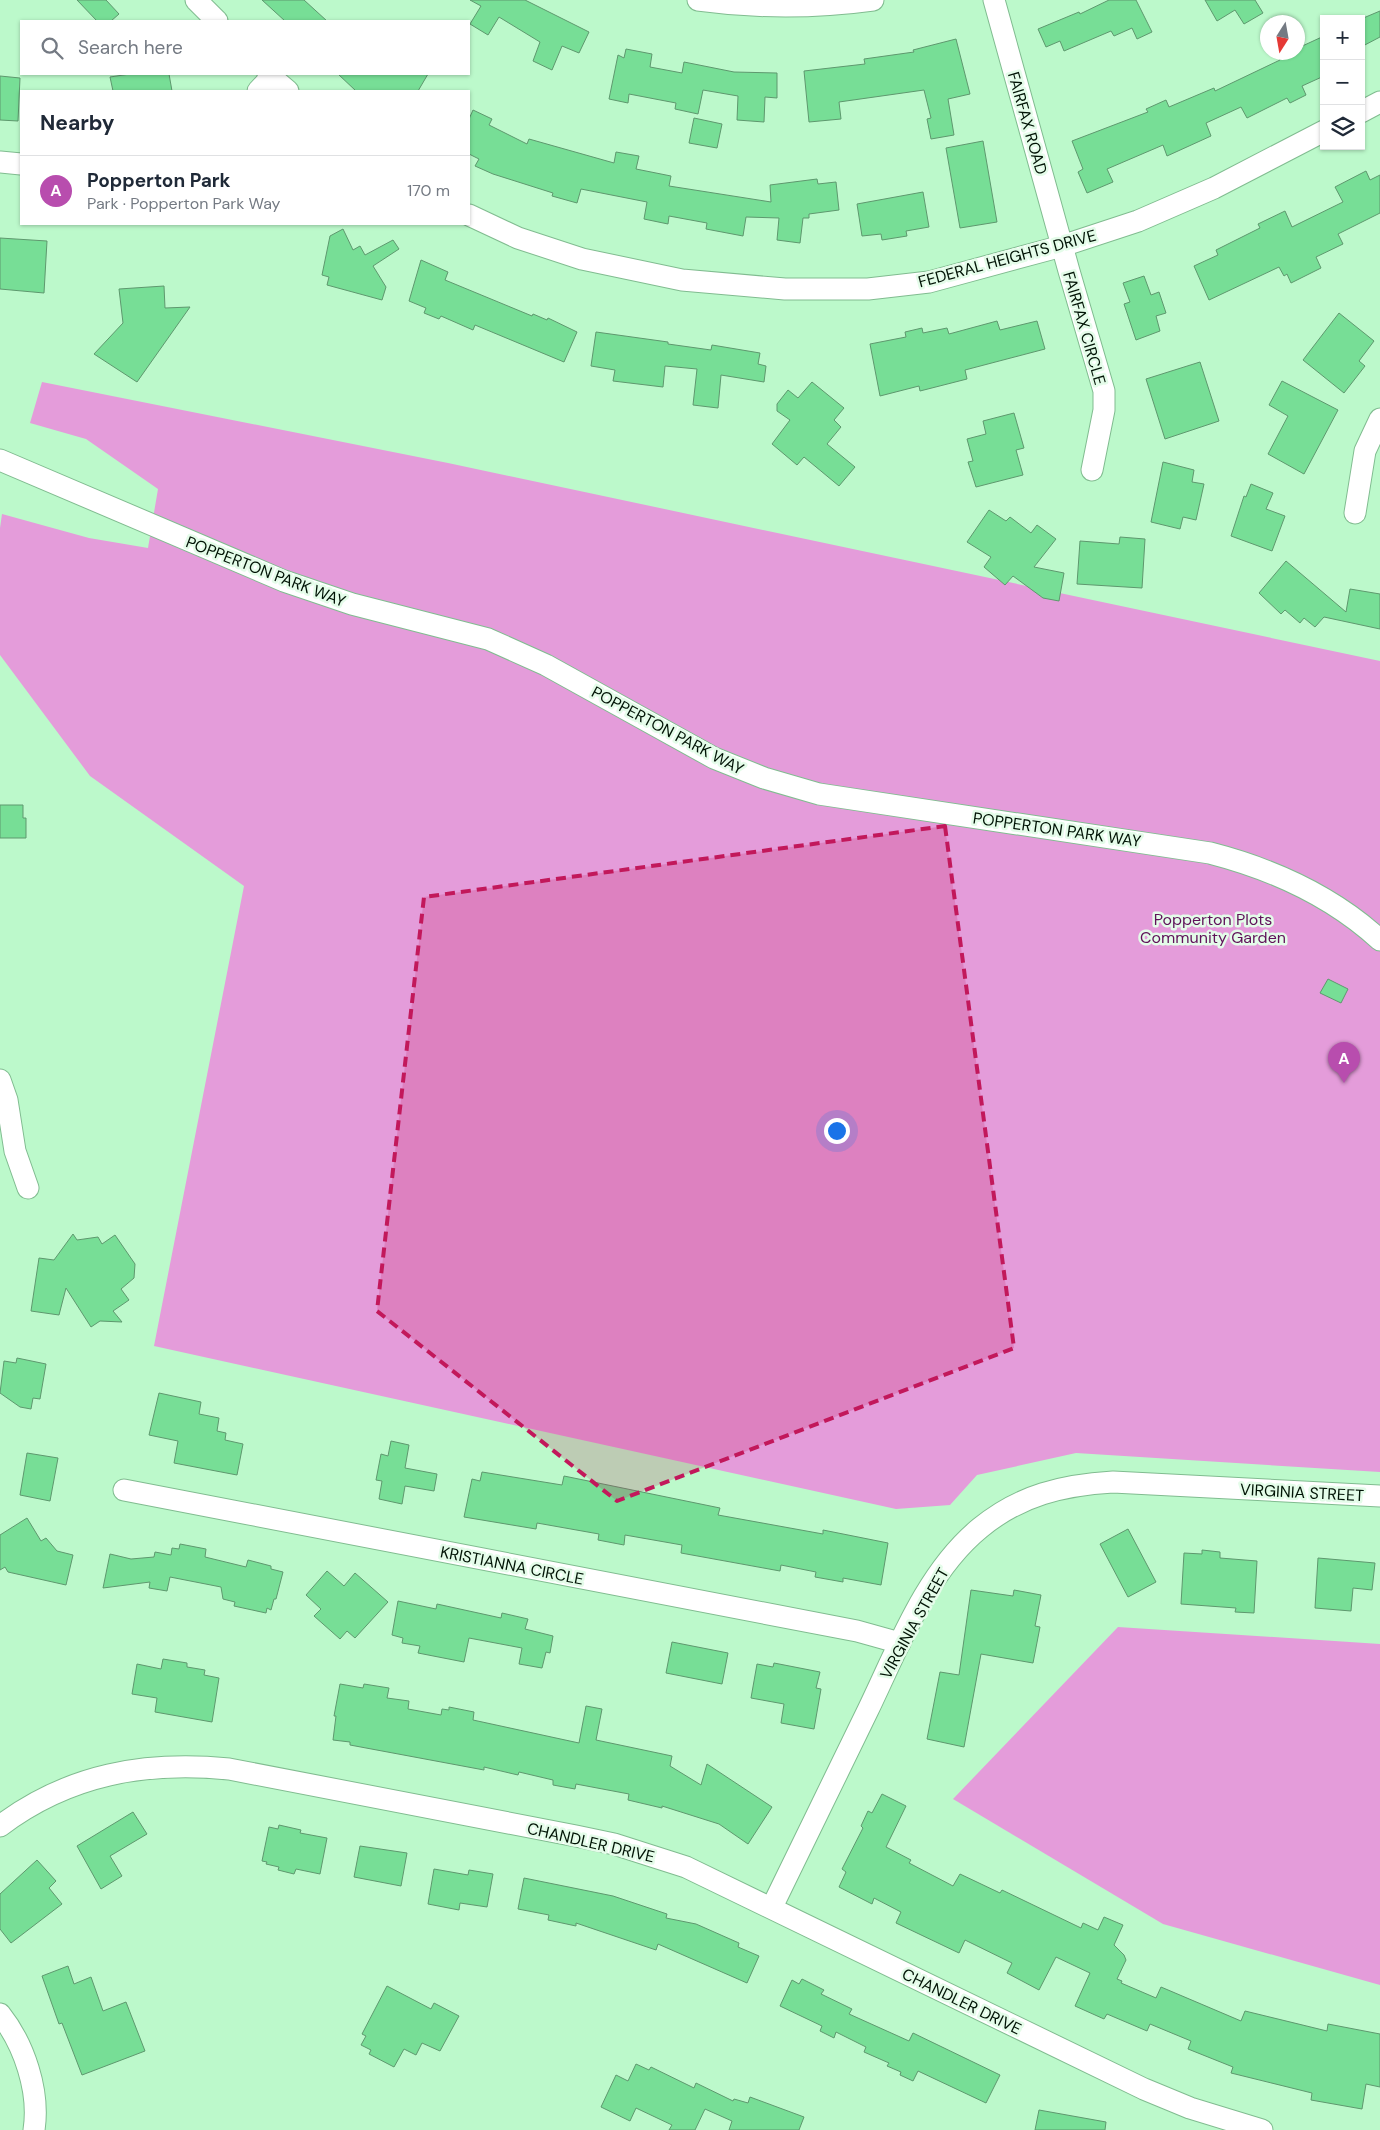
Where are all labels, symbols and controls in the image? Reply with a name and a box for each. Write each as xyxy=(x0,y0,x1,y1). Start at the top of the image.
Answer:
north arrow xyxy=(1260,15,1305,60)
map controls xyxy=(1320,15,1365,150)
button: + xyxy=(1320,15,1365,60)
search box xyxy=(20,20,470,75)
icon: search xyxy=(38,34,66,62)
text: Search here xyxy=(78,35,183,60)
button: − xyxy=(1320,60,1365,105)
street label: FAIRFAX ROAD xyxy=(1003,69,1052,177)
button: layers xyxy=(1320,105,1365,150)
text: Nearby xyxy=(40,109,114,137)
text: Popperton Park xyxy=(87,168,231,193)
text: A xyxy=(50,180,62,201)
text: 170 m xyxy=(407,180,450,201)
text: Park · Popperton Park Way xyxy=(87,193,281,214)
street label: FEDERAL HEIGHTS DRIVE xyxy=(916,225,1098,292)
street label: FAIRFAX CIRCLE xyxy=(1058,269,1111,387)
street label: POPPERTON PARK WAY xyxy=(183,531,349,612)
street label: POPPERTON PARK WAY xyxy=(588,681,748,780)
street label: POPPERTON PARK WAY xyxy=(972,807,1142,852)
park label: Popperton Plots Community Garden xyxy=(1140,909,1286,948)
pin: A xyxy=(1328,1042,1360,1083)
your location xyxy=(824,1118,850,1144)
street label: VIRGINIA STREET xyxy=(1239,1479,1364,1506)
street label: KRISTIANNA CIRCLE xyxy=(438,1541,585,1590)
street label: VIRGINIA STREET xyxy=(875,1564,954,1683)
street label: CHANDLER DRIVE xyxy=(525,1818,657,1867)
street label: CHANDLER DRIVE xyxy=(899,1963,1025,2039)

